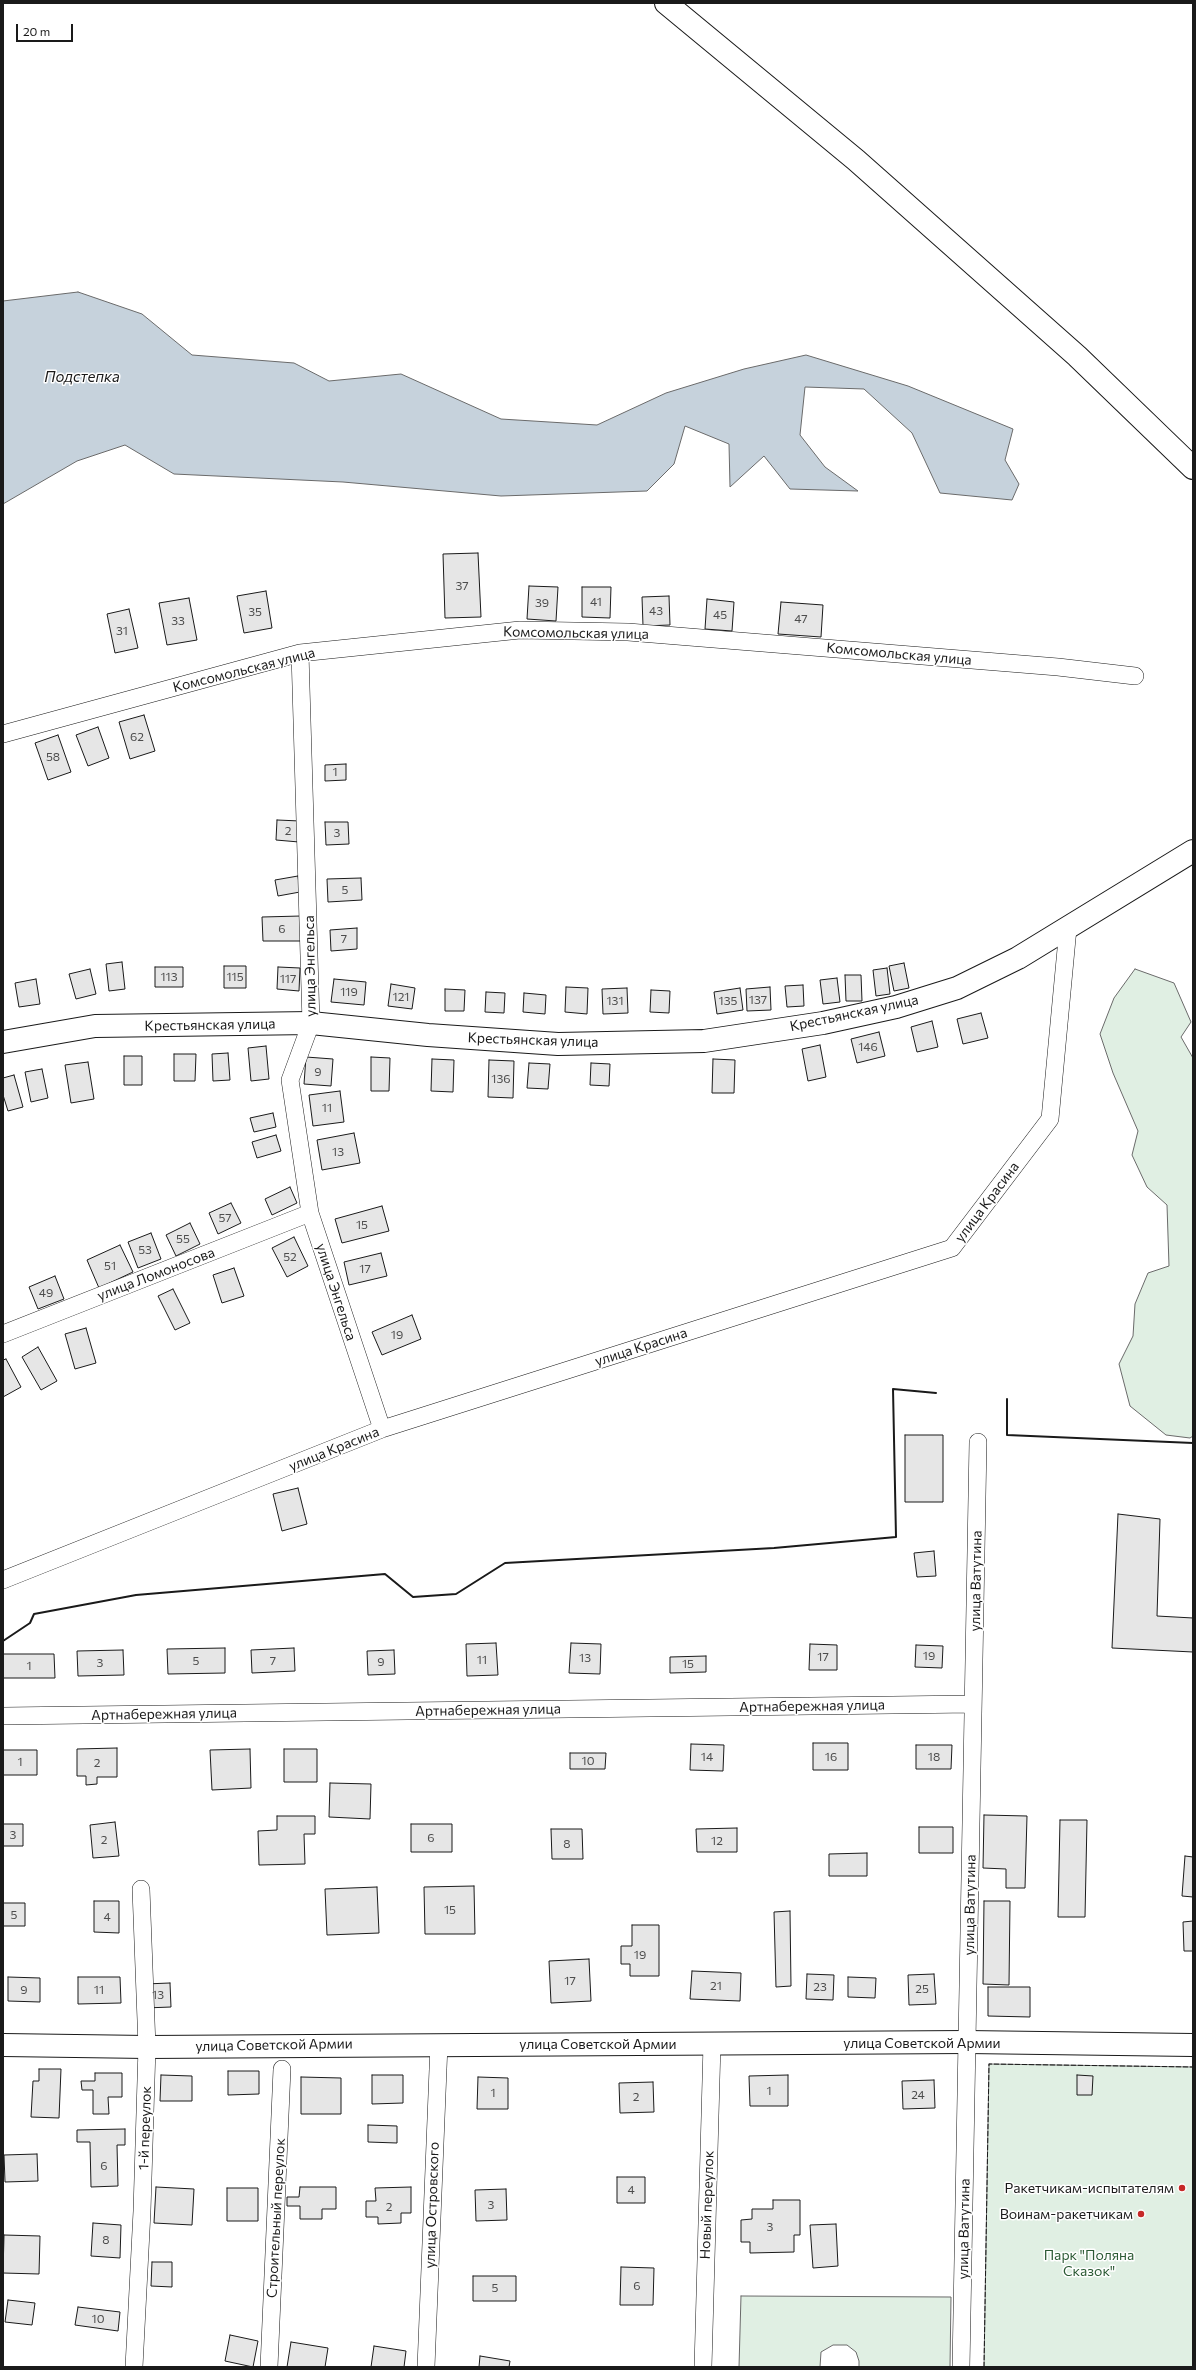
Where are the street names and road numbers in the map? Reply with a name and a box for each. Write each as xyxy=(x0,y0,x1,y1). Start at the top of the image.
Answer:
street label: Комсомольская улица xyxy=(503,623,649,643)
street label: Комсомольская улица xyxy=(826,639,972,669)
street label: Комсомольская улица xyxy=(171,644,317,696)
street label: улица Энгельса xyxy=(301,915,319,1017)
street label: Крестьянская улица xyxy=(788,991,920,1035)
street label: Крестьянская улица xyxy=(144,1015,276,1035)
street label: Крестьянская улица xyxy=(467,1029,599,1051)
street label: улица Красина xyxy=(951,1159,1023,1245)
street label: улица Энгельса xyxy=(312,1241,360,1343)
street label: улица Ломоносова xyxy=(95,1244,217,1304)
street label: улица Красина xyxy=(593,1324,689,1370)
street label: улица Красина xyxy=(286,1423,382,1475)
street label: улица Ватутина xyxy=(967,1530,985,1632)
street label: Артнабережная улица xyxy=(739,1696,885,1716)
street label: Артнабережная улица xyxy=(415,1700,561,1720)
street label: Артнабережная улица xyxy=(91,1704,237,1724)
street label: улица Ватутина xyxy=(961,1854,979,1956)
street label: улица Советской Армии xyxy=(195,2035,353,2055)
street label: улица Советской Армии xyxy=(843,2035,1001,2051)
street label: улица Советской Армии xyxy=(519,2036,677,2052)
street label: 1-й переулок xyxy=(135,2086,155,2170)
street label: Строительный переулок xyxy=(263,2138,289,2298)
street label: улица Островского xyxy=(421,2141,443,2269)
street label: Новый переулок xyxy=(697,2150,717,2260)
street label: улица Ватутина xyxy=(955,2178,973,2280)

